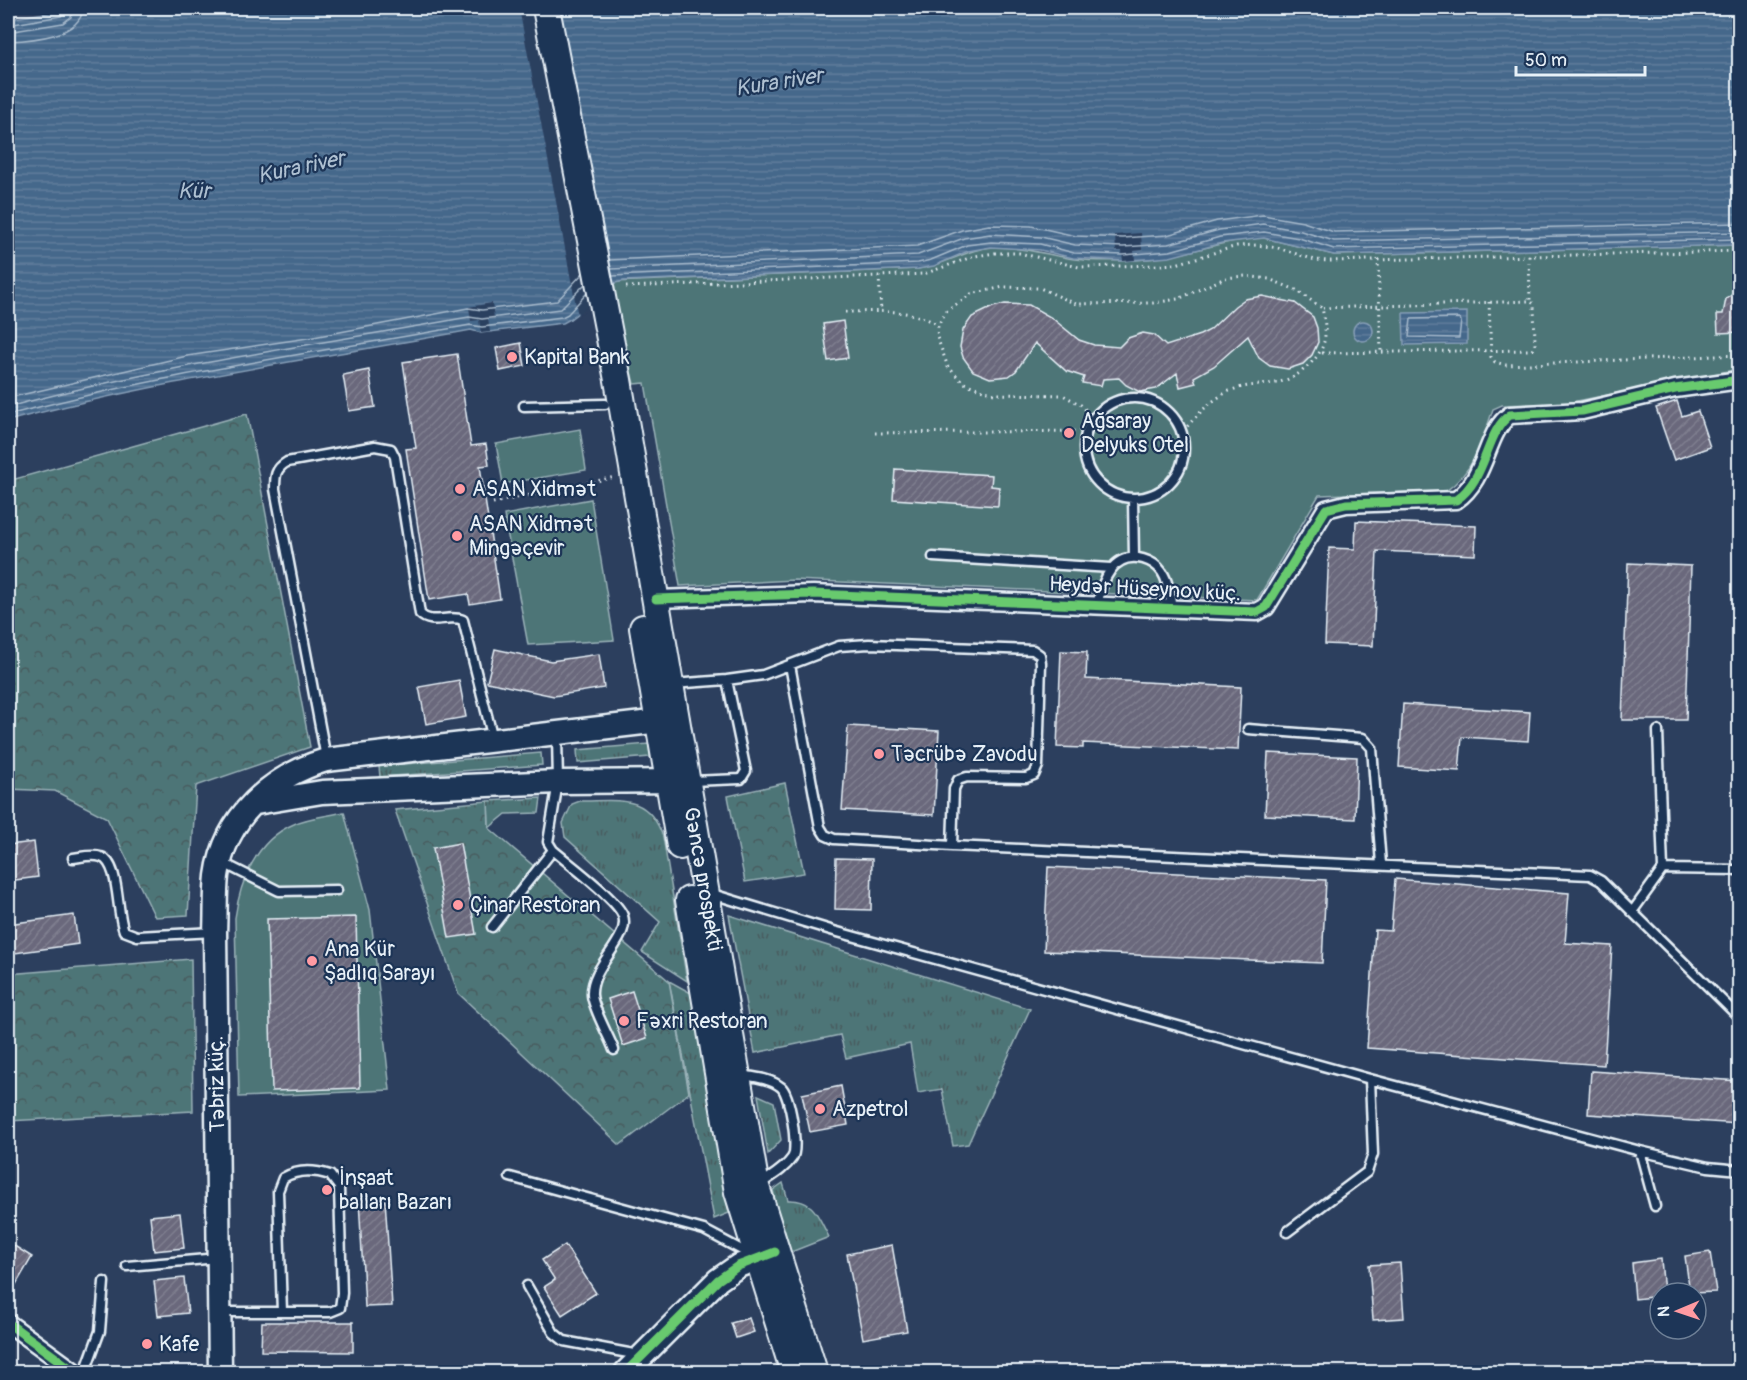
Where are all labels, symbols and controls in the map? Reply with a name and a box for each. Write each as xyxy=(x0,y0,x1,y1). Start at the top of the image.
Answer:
scale bar xyxy=(1516,39,1645,77)
text: 50 m xyxy=(1525,49,1567,72)
water label: Kura river xyxy=(733,61,828,103)
water label: Kura river xyxy=(255,143,350,190)
water label: Kür xyxy=(178,177,213,205)
place label: Kapital Bank xyxy=(524,344,630,371)
marker: Kapital Bank xyxy=(505,350,519,364)
place label: Ağsaray Delyuks Otel xyxy=(1081,408,1189,459)
marker: Ağsaray Delyuks Otel xyxy=(1062,426,1076,440)
place label: ASAN Xidmət xyxy=(472,476,596,503)
marker: ASAN Xidmət xyxy=(453,482,467,496)
place label: ASAN Xidmət Mingəçevir xyxy=(469,511,593,562)
marker: ASAN Xidmət Mingəçevir xyxy=(450,529,464,543)
street label: Heydər Hüseynov küç. xyxy=(1048,570,1242,608)
place label: Təcrübə Zavodu xyxy=(891,741,1037,768)
marker: Təcrübə Zavodu xyxy=(872,747,886,761)
street label: Gəncə prospekti xyxy=(678,805,729,953)
place label: Çinar Restoran xyxy=(470,892,601,919)
marker: Çinar Restoran xyxy=(451,898,465,912)
place label: Ana Kür Şadlıq Sarayı xyxy=(324,936,435,987)
marker: Ana Kür Şadlıq Sarayı xyxy=(305,954,319,968)
place label: Fəxri Restoran xyxy=(636,1008,768,1035)
marker: Fəxri Restoran xyxy=(617,1014,631,1028)
street label: Təbriz küç. xyxy=(203,1036,231,1132)
place label: Azpetrol xyxy=(832,1096,908,1123)
marker: Azpetrol xyxy=(813,1102,827,1116)
place label: İnşaat balları Bazarı xyxy=(339,1165,452,1216)
marker: İnşaat balları Bazarı xyxy=(320,1183,334,1197)
north arrow xyxy=(1648,1281,1708,1341)
text: N xyxy=(1654,1306,1674,1317)
place label: Kafe xyxy=(159,1331,200,1358)
marker: Kafe xyxy=(140,1337,154,1351)

